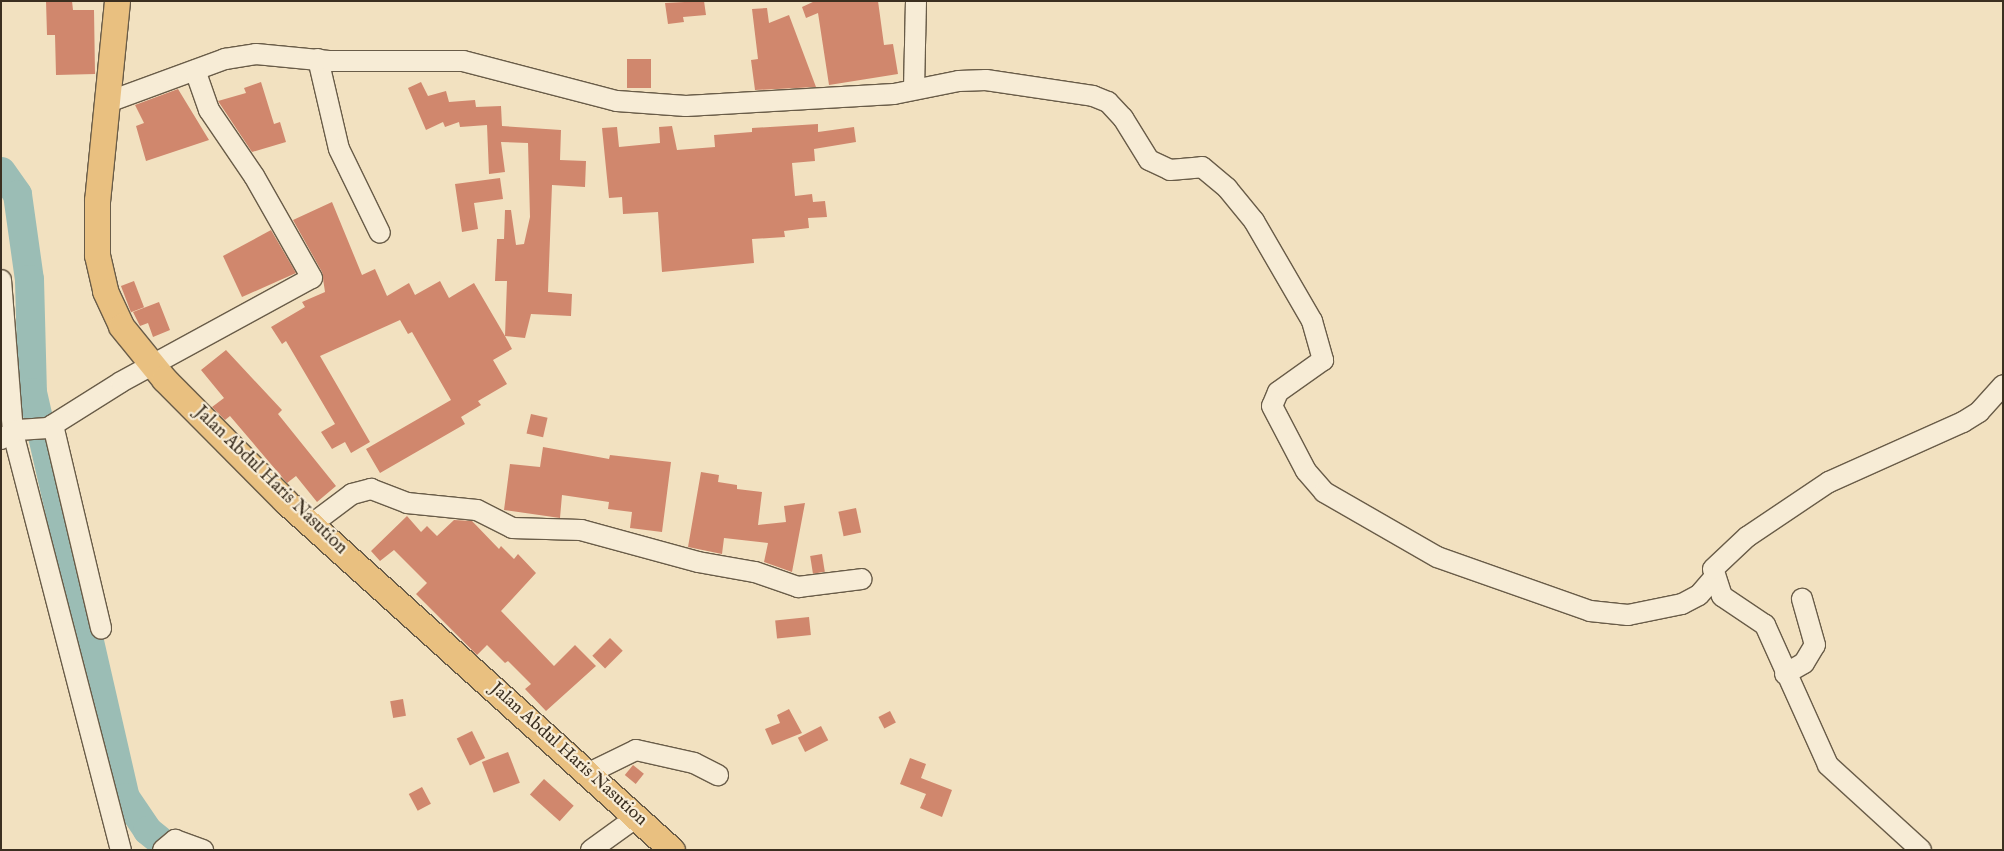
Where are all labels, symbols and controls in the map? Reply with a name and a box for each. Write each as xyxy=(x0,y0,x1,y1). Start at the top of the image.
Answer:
street label: Jalan Abdul Haris Nasution xyxy=(189,402,351,560)
street label: Jalan Abdul Haris Nasution xyxy=(485,679,651,831)

